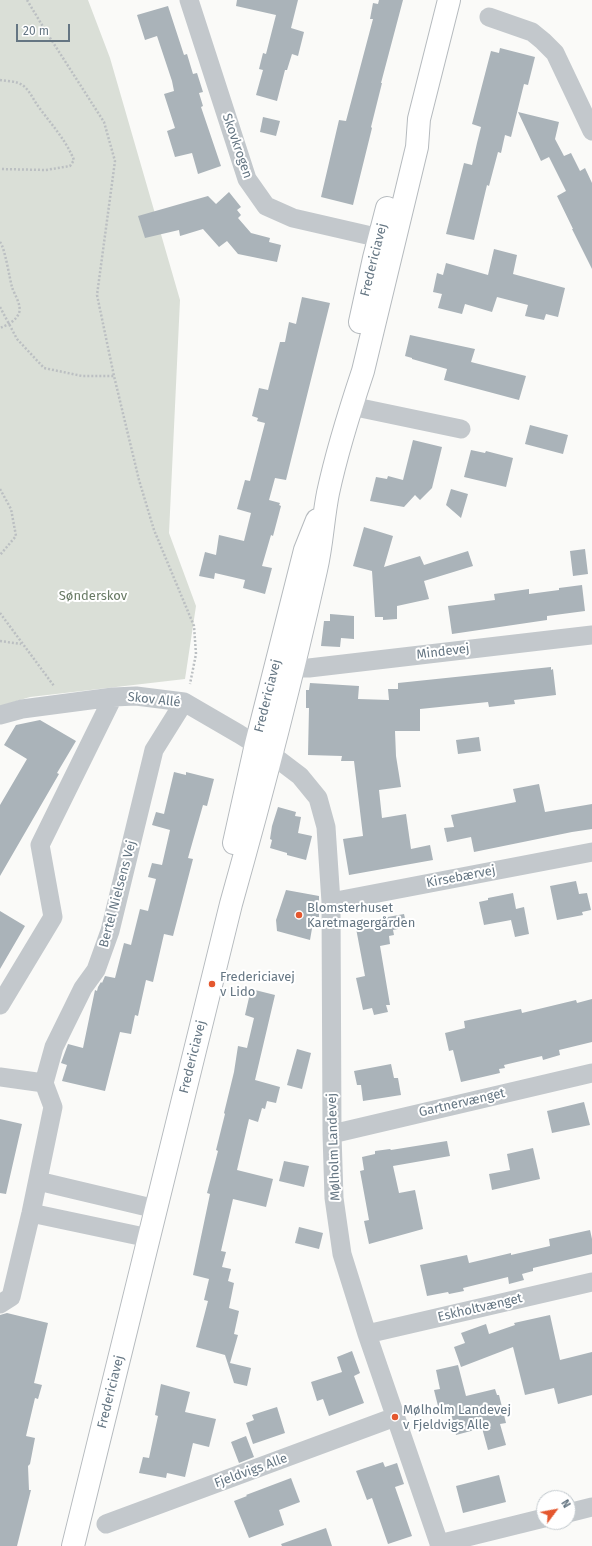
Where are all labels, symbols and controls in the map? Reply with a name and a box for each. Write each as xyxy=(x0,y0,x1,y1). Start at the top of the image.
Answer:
scale bar xyxy=(18,16,72,42)
text: 20 m xyxy=(23,24,49,38)
street label: Skovkrogen xyxy=(219,111,255,181)
street label: Fredericiavej xyxy=(357,222,391,298)
park label: Sønderskov xyxy=(59,588,127,604)
street label: Mindevej xyxy=(416,641,470,663)
street label: Fredericiavej xyxy=(251,658,285,734)
street label: Skov Allé xyxy=(127,689,181,711)
street label: Bertel Nielsens Vej xyxy=(96,839,140,949)
street label: Kirsebærvej xyxy=(425,863,497,891)
place label: Blomsterhuset Karetmagergården xyxy=(307,900,415,931)
marker: Blomsterhuset Karetmagergården xyxy=(294,910,304,920)
place label: Fredericiavej v Lido xyxy=(220,969,295,1000)
marker: Fredericiavej v Lido xyxy=(207,979,217,989)
street label: Fredericiavej xyxy=(176,1019,210,1095)
street label: Gartnervænget xyxy=(417,1086,507,1120)
street label: Mølholm Landevej xyxy=(324,1093,344,1201)
street label: Eskholtvænget xyxy=(436,1291,524,1325)
street label: Fredericiavej xyxy=(94,1354,128,1430)
place label: Mølholm Landevej v Fjeldvigs Alle xyxy=(403,1402,511,1433)
marker: Mølholm Landevej v Fjeldvigs Alle xyxy=(390,1412,400,1422)
street label: Fjeldvigs Alle xyxy=(212,1451,290,1491)
north arrow xyxy=(536,1490,576,1530)
text: N xyxy=(558,1497,573,1510)

